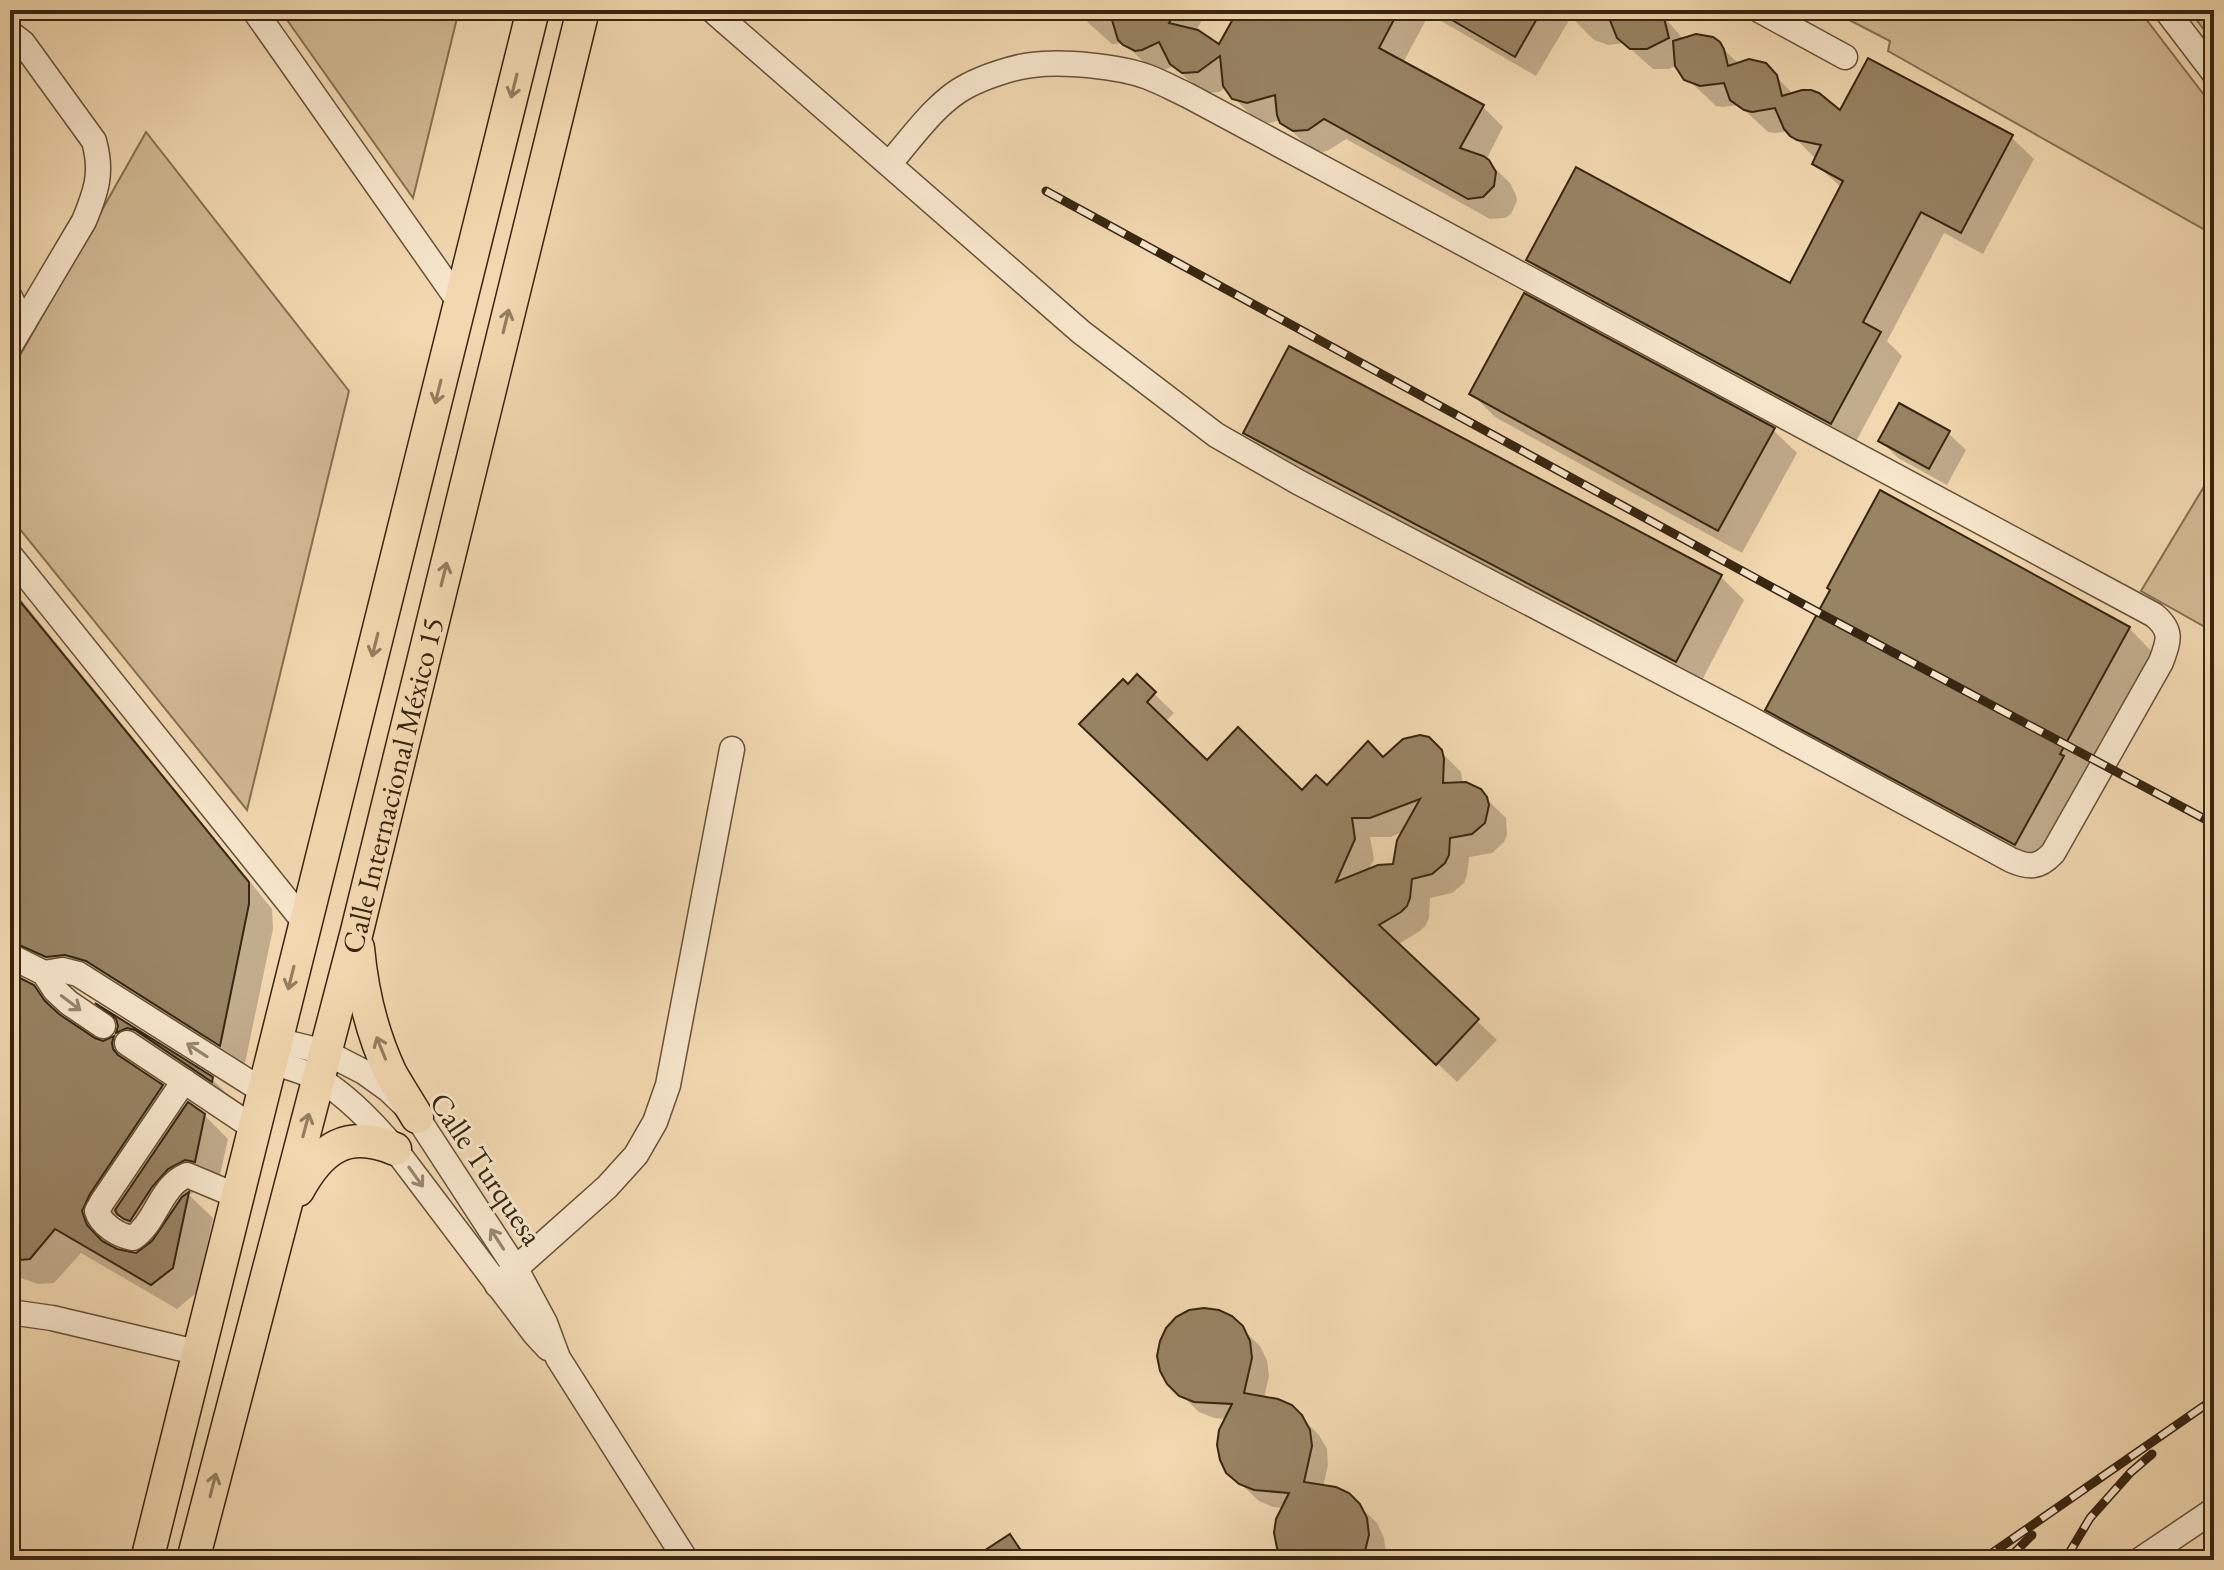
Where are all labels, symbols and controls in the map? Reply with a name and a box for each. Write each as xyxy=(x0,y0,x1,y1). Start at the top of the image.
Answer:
one-way arrow xyxy=(506,72,521,98)
one-way arrow xyxy=(500,309,515,335)
one-way arrow xyxy=(429,379,444,405)
one-way arrow xyxy=(437,561,452,587)
street label: Calle Internacional México 15 xyxy=(332,613,452,958)
one-way arrow xyxy=(367,631,382,657)
one-way arrow xyxy=(283,965,298,991)
one-way arrow xyxy=(60,994,81,1011)
one-way arrow xyxy=(372,1036,387,1061)
one-way arrow xyxy=(186,1042,208,1058)
street label: Calle Turquesa xyxy=(421,1085,552,1253)
one-way arrow xyxy=(300,1112,315,1138)
one-way arrow xyxy=(407,1166,424,1187)
one-way arrow xyxy=(489,1229,505,1251)
one-way arrow xyxy=(207,1472,222,1498)

